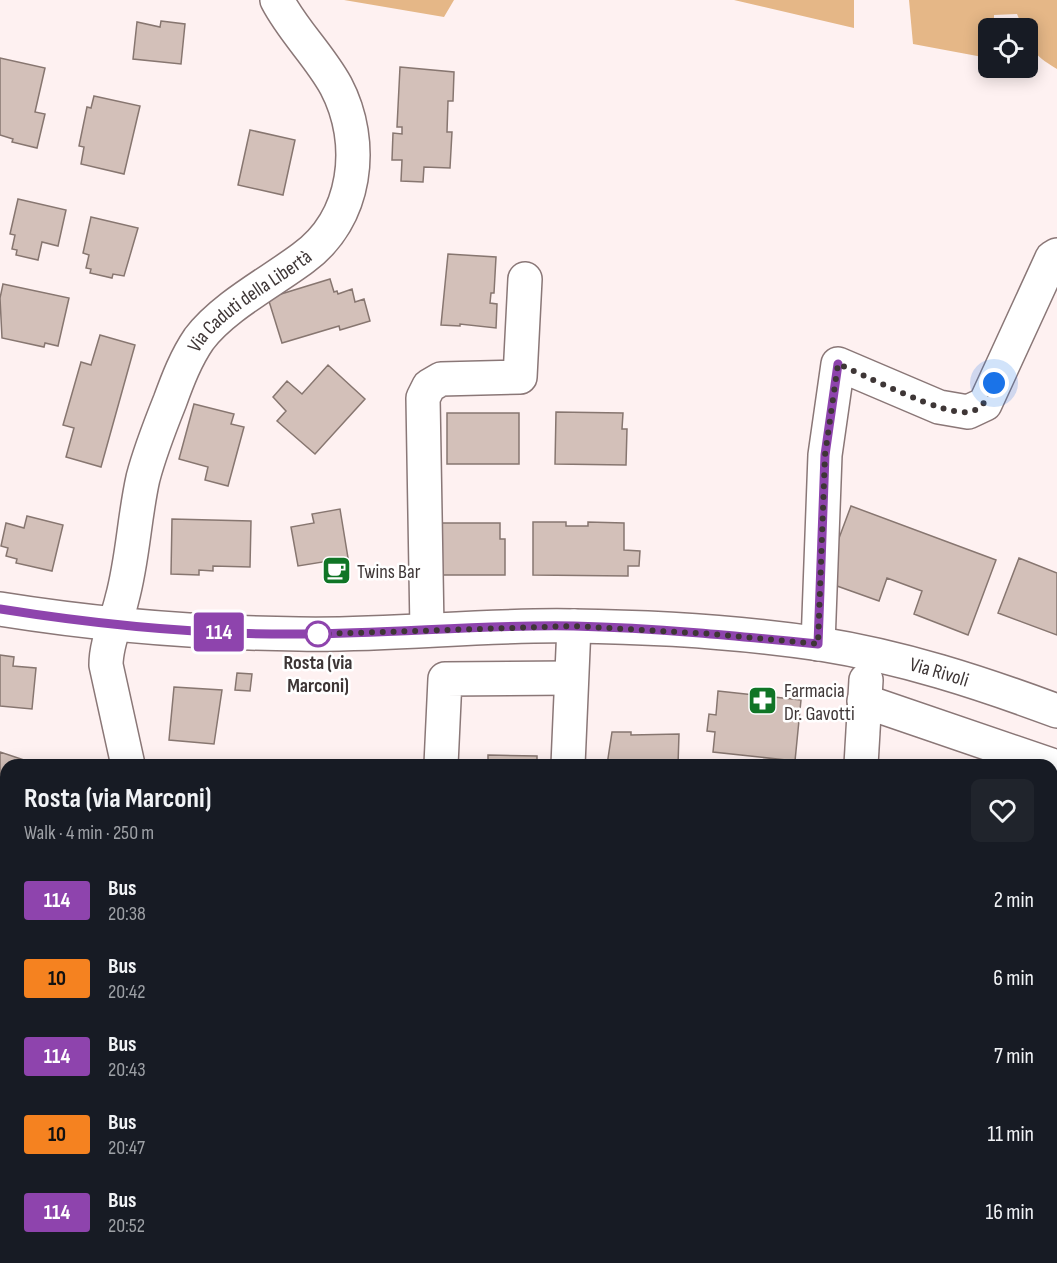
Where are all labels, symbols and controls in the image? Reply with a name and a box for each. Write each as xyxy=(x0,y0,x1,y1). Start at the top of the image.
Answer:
map controls xyxy=(978,18,1038,78)
button: locate xyxy=(978,18,1038,78)
street label: Via Caduti della Libertà xyxy=(183,245,317,357)
your location xyxy=(979,368,1009,398)
cafe icon: Twins Bar xyxy=(320,555,352,587)
place label: Twins Bar xyxy=(357,560,421,584)
line badge: 114 xyxy=(184,612,254,652)
text: 114 xyxy=(206,620,232,645)
marker: Rosta (via Marconi) xyxy=(305,621,331,647)
place label: Rosta (via Marconi) xyxy=(283,651,353,698)
street label: Via Rivoli xyxy=(907,653,972,693)
place label: Farmacia Dr. Gavotti xyxy=(784,679,855,726)
pharmacy icon: Farmacia Dr. Gavotti xyxy=(747,685,779,717)
button: heart xyxy=(971,779,1034,842)
text: Rosta (via Marconi) xyxy=(24,782,211,815)
text: Walk · 4 min · 250 m xyxy=(24,821,154,845)
text: Bus xyxy=(108,875,137,902)
text: 2 min xyxy=(994,887,1034,914)
text: 114 xyxy=(44,888,70,913)
text: 20:38 xyxy=(108,902,146,926)
text: Bus xyxy=(108,953,137,980)
text: 6 min xyxy=(993,965,1034,992)
text: 10 xyxy=(48,966,66,991)
text: 20:42 xyxy=(108,980,145,1004)
text: Bus xyxy=(108,1031,137,1058)
text: 7 min xyxy=(994,1043,1034,1070)
text: 114 xyxy=(44,1044,70,1069)
text: 20:43 xyxy=(108,1058,146,1082)
text: Bus xyxy=(108,1109,137,1136)
text: 11 min xyxy=(987,1121,1034,1148)
text: 10 xyxy=(48,1122,66,1147)
text: 20:47 xyxy=(108,1136,145,1160)
text: Bus xyxy=(108,1187,137,1214)
text: 16 min xyxy=(986,1199,1034,1226)
text: 114 xyxy=(44,1200,70,1225)
text: 20:52 xyxy=(108,1214,145,1238)

